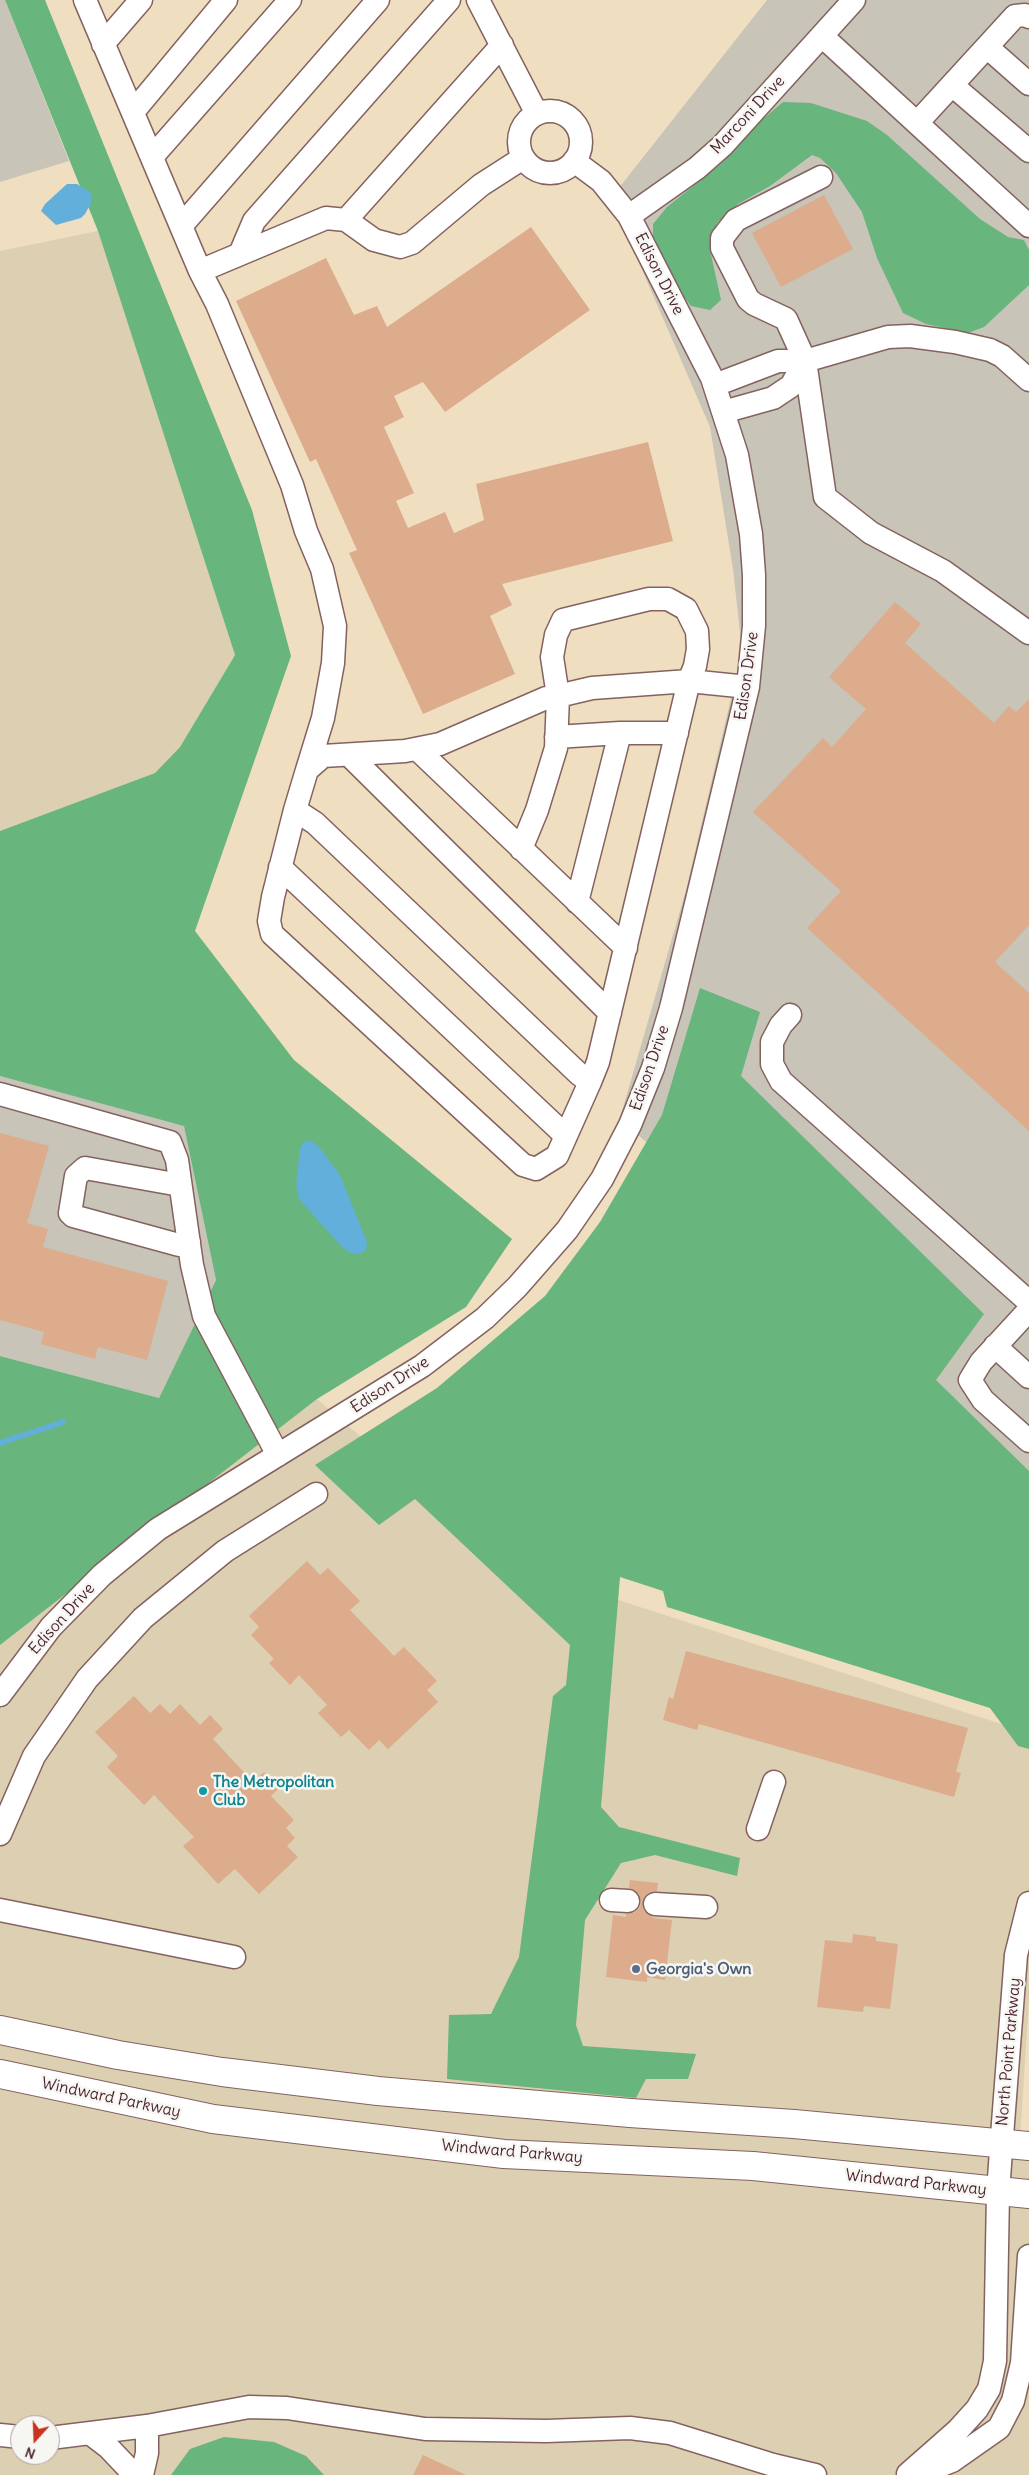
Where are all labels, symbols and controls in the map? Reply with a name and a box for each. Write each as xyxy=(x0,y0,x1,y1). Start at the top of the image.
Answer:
street label: Marconi Drive xyxy=(707,72,789,158)
street label: Edison Drive xyxy=(630,230,688,318)
street label: Edison Drive xyxy=(731,630,763,722)
street label: Edison Drive xyxy=(626,1023,674,1113)
street label: Edison Drive xyxy=(347,1353,433,1417)
street label: Edison Drive xyxy=(25,1579,99,1659)
place label: The Metropolitan Club xyxy=(213,1772,334,1810)
marker: The Metropolitan Club xyxy=(197,1785,209,1797)
place label: Georgia's Own xyxy=(646,1959,752,1979)
marker: Georgia's Own xyxy=(630,1963,642,1975)
street label: North Point Parkway xyxy=(993,1977,1025,2127)
street label: Windward Parkway xyxy=(40,2074,182,2122)
street label: Windward Parkway xyxy=(441,2136,583,2168)
street label: Windward Parkway xyxy=(844,2166,988,2200)
north arrow xyxy=(10,2415,60,2465)
text: N xyxy=(23,2443,38,2463)

